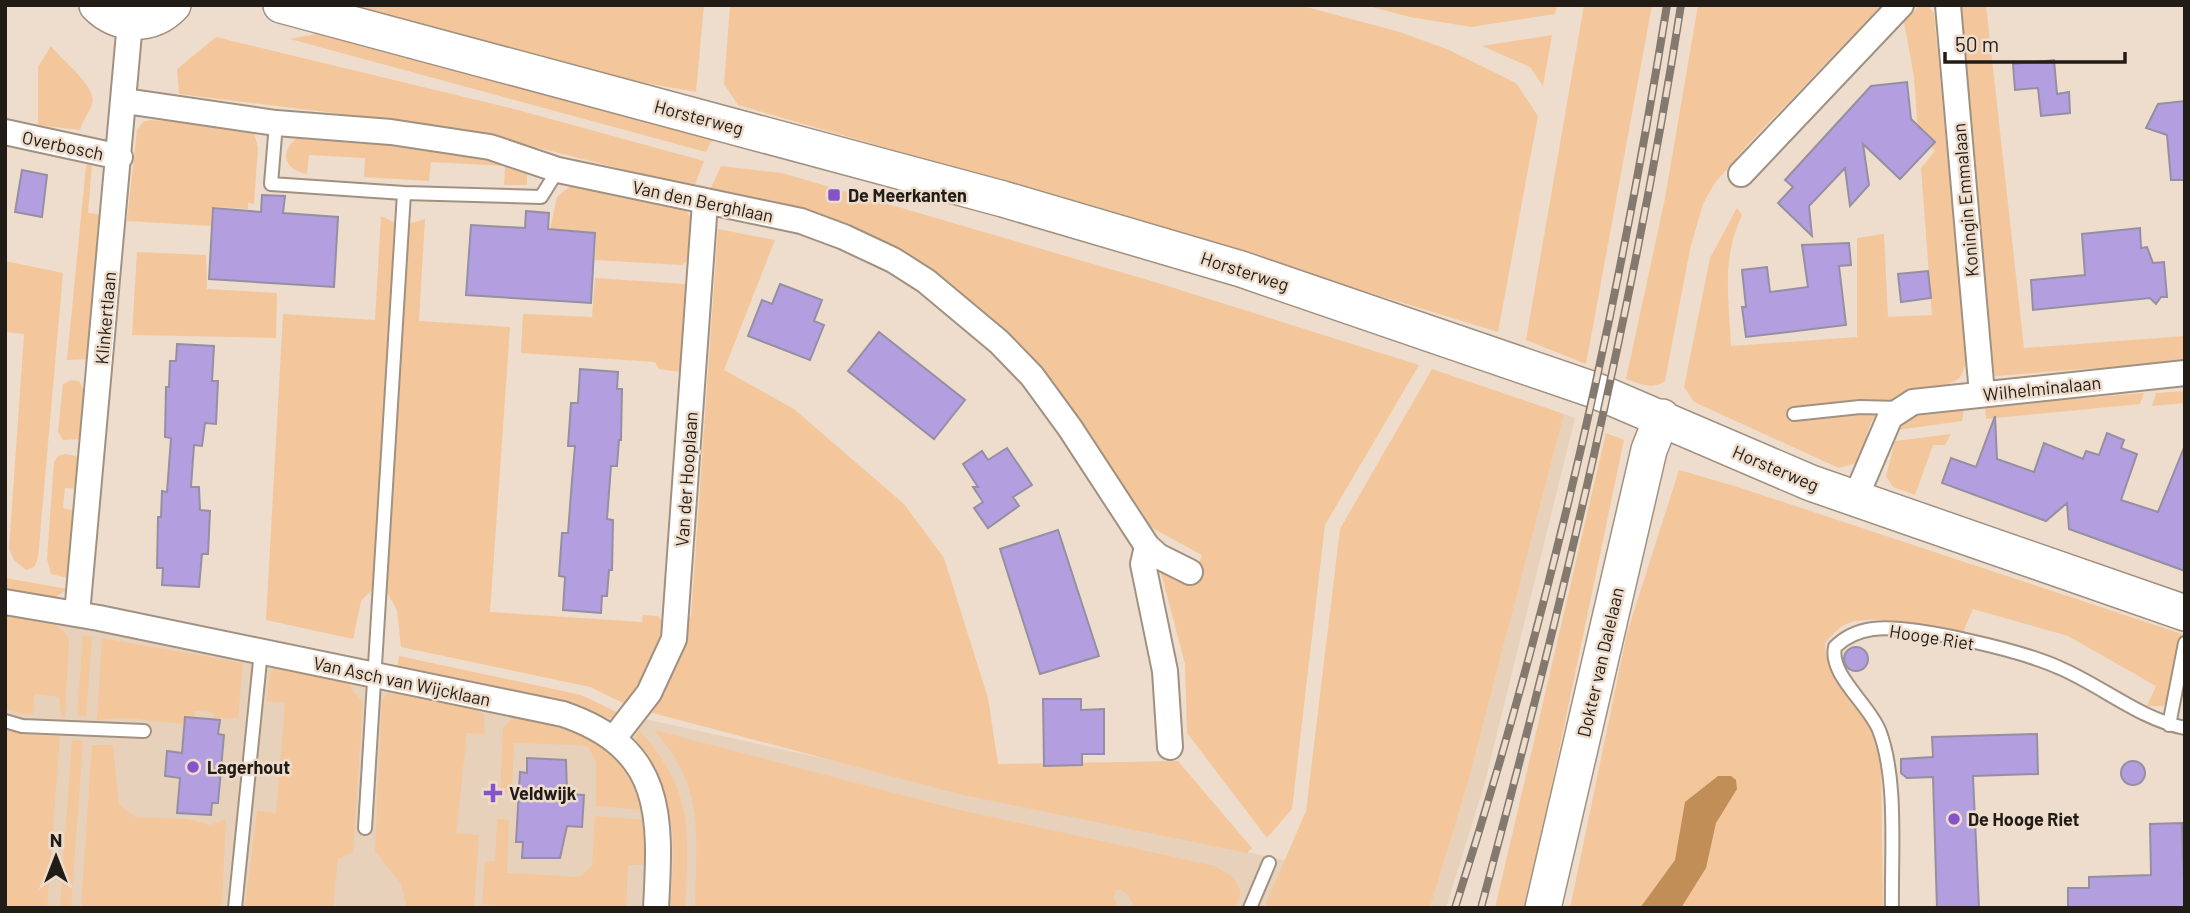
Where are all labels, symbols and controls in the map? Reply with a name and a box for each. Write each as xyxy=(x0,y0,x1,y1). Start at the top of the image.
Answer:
scale bar xyxy=(1945,21,2125,65)
text: 50 m xyxy=(1955,31,1999,56)
street label: Horsterweg xyxy=(652,95,746,139)
street label: Koningin Emmalaan xyxy=(1947,122,1983,278)
street label: Overbosch xyxy=(20,126,106,164)
street label: Van den Berghlaan xyxy=(630,175,776,227)
place label: De Meerkanten xyxy=(848,184,967,206)
marker: De Meerkanten xyxy=(826,187,842,203)
street label: Horsterweg xyxy=(1198,246,1292,296)
street label: Klinkertlaan xyxy=(90,271,120,365)
street label: Wilhelminalaan xyxy=(1982,371,2102,405)
street label: Van der Hooplaan xyxy=(670,411,702,547)
street label: Horsterweg xyxy=(1730,440,1822,496)
street label: Dokter van Dalelaan xyxy=(1572,585,1628,739)
street label: Hooge Riet xyxy=(1888,619,1976,655)
street label: Van Asch van Wijcklaan xyxy=(311,651,493,711)
place label: Lagerhout xyxy=(207,756,290,778)
marker: Lagerhout xyxy=(185,759,201,775)
place label: Veldwijk xyxy=(509,782,577,804)
marker: Veldwijk xyxy=(483,783,503,803)
place label: De Hooge Riet xyxy=(1968,808,2080,830)
marker: De Hooge Riet xyxy=(1946,811,1962,827)
north arrow xyxy=(21,822,91,892)
text: N xyxy=(50,828,62,851)

